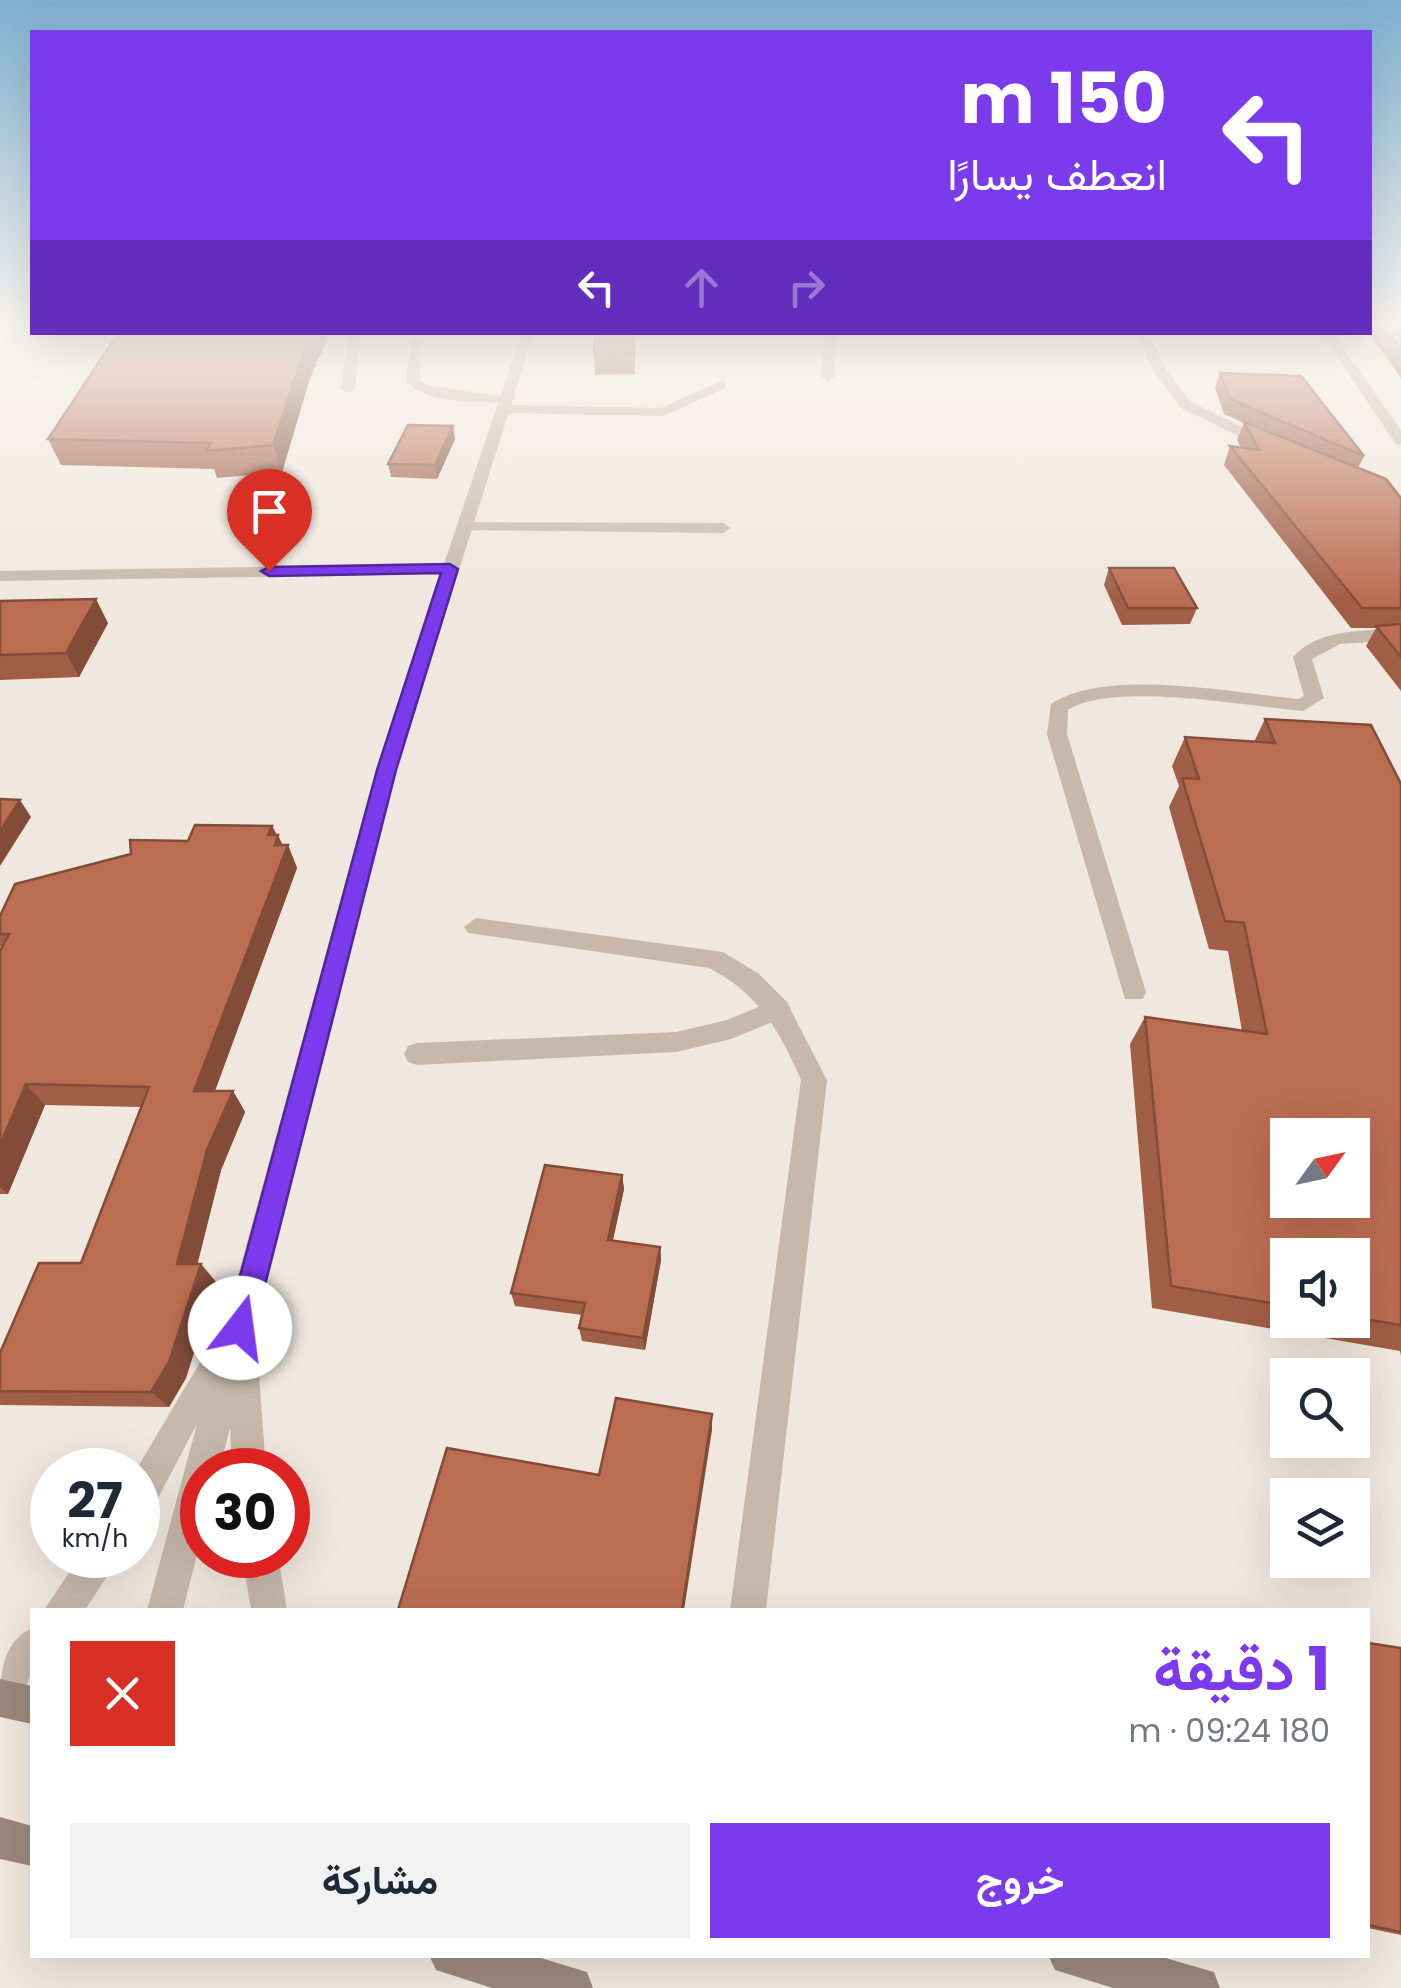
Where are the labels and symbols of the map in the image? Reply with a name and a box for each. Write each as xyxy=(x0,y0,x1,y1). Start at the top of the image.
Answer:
pin xyxy=(227,469,312,572)
north arrow xyxy=(1270,1118,1370,1218)
position arrow xyxy=(188,1276,292,1380)
speed limit sign: 30 xyxy=(180,1448,310,1578)

